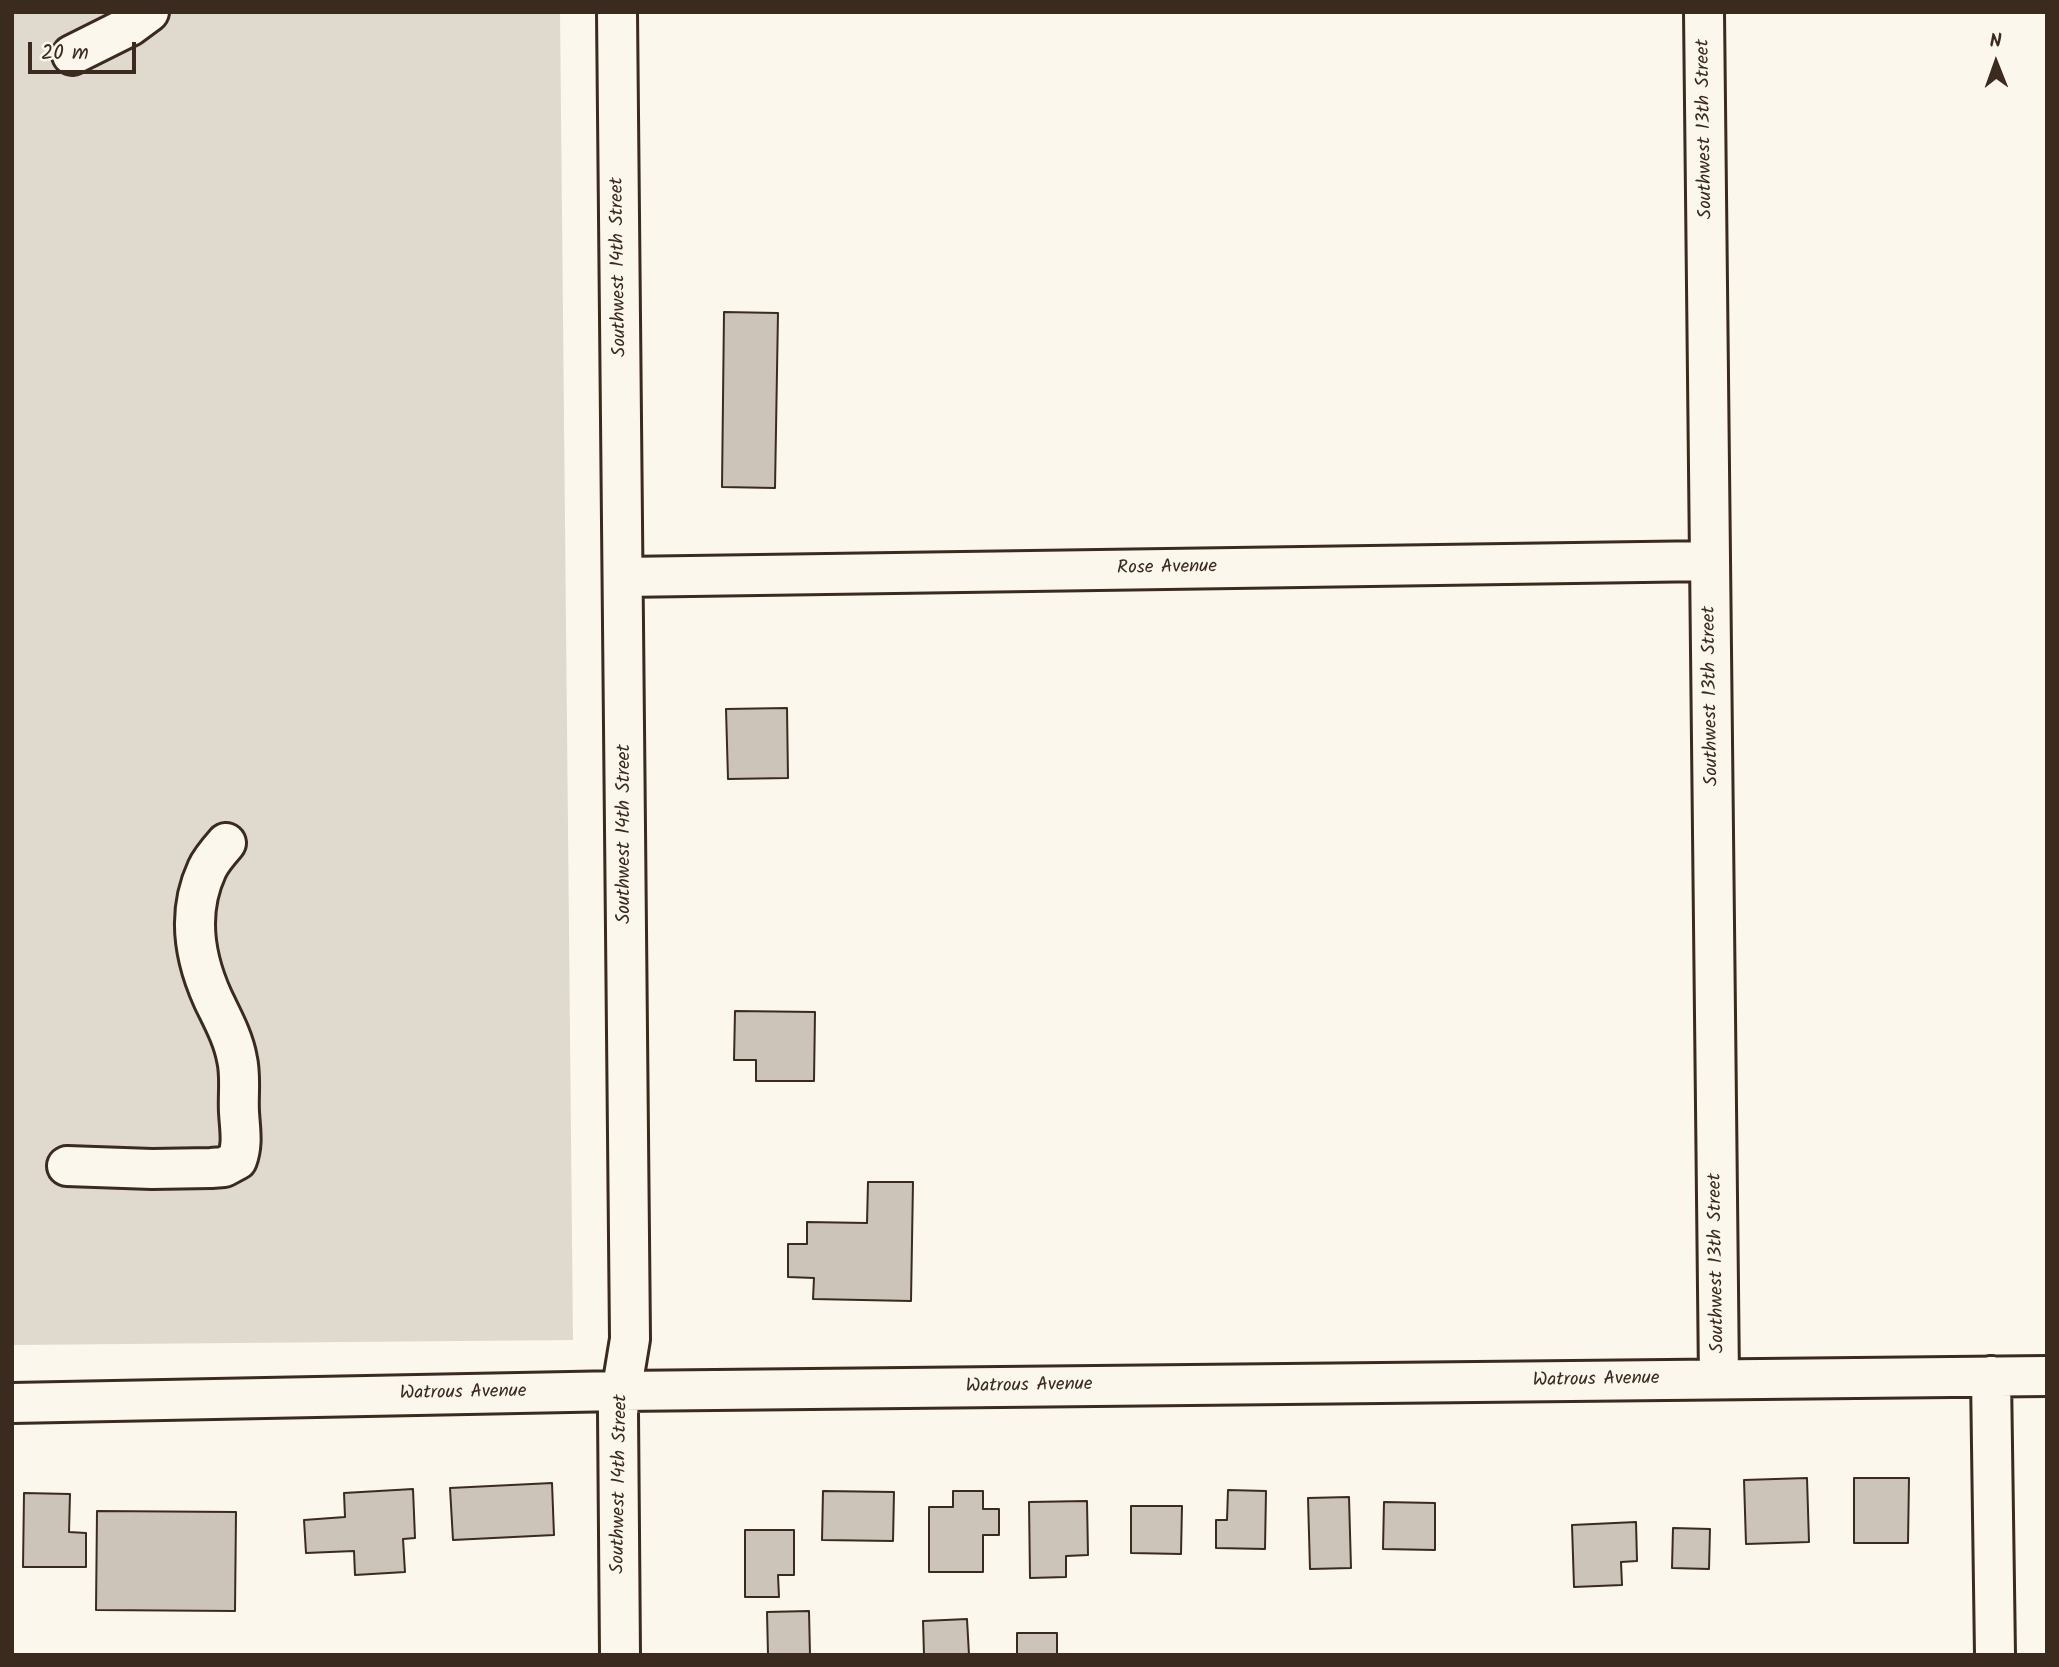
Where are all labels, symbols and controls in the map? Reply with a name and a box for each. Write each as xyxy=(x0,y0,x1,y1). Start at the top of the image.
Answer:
text: N xyxy=(1989,27,2002,57)
scale bar xyxy=(32,28,140,72)
north arrow xyxy=(1961,28,2031,98)
text: 20 m xyxy=(41,37,89,70)
street label: Southwest 13th Street xyxy=(1693,39,1719,219)
street label: Southwest 14th Street xyxy=(607,177,633,357)
street label: Rose Avenue xyxy=(1117,557,1217,581)
street label: Southwest 13th Street xyxy=(1699,606,1725,786)
street label: Southwest 14th Street xyxy=(615,744,637,924)
street label: Southwest 13th Street xyxy=(1705,1173,1731,1353)
street label: Watrous Avenue xyxy=(1532,1368,1660,1394)
street label: Watrous Avenue xyxy=(965,1374,1093,1400)
street label: Watrous Avenue xyxy=(399,1381,527,1407)
street label: Southwest 14th Street xyxy=(608,1394,634,1574)

